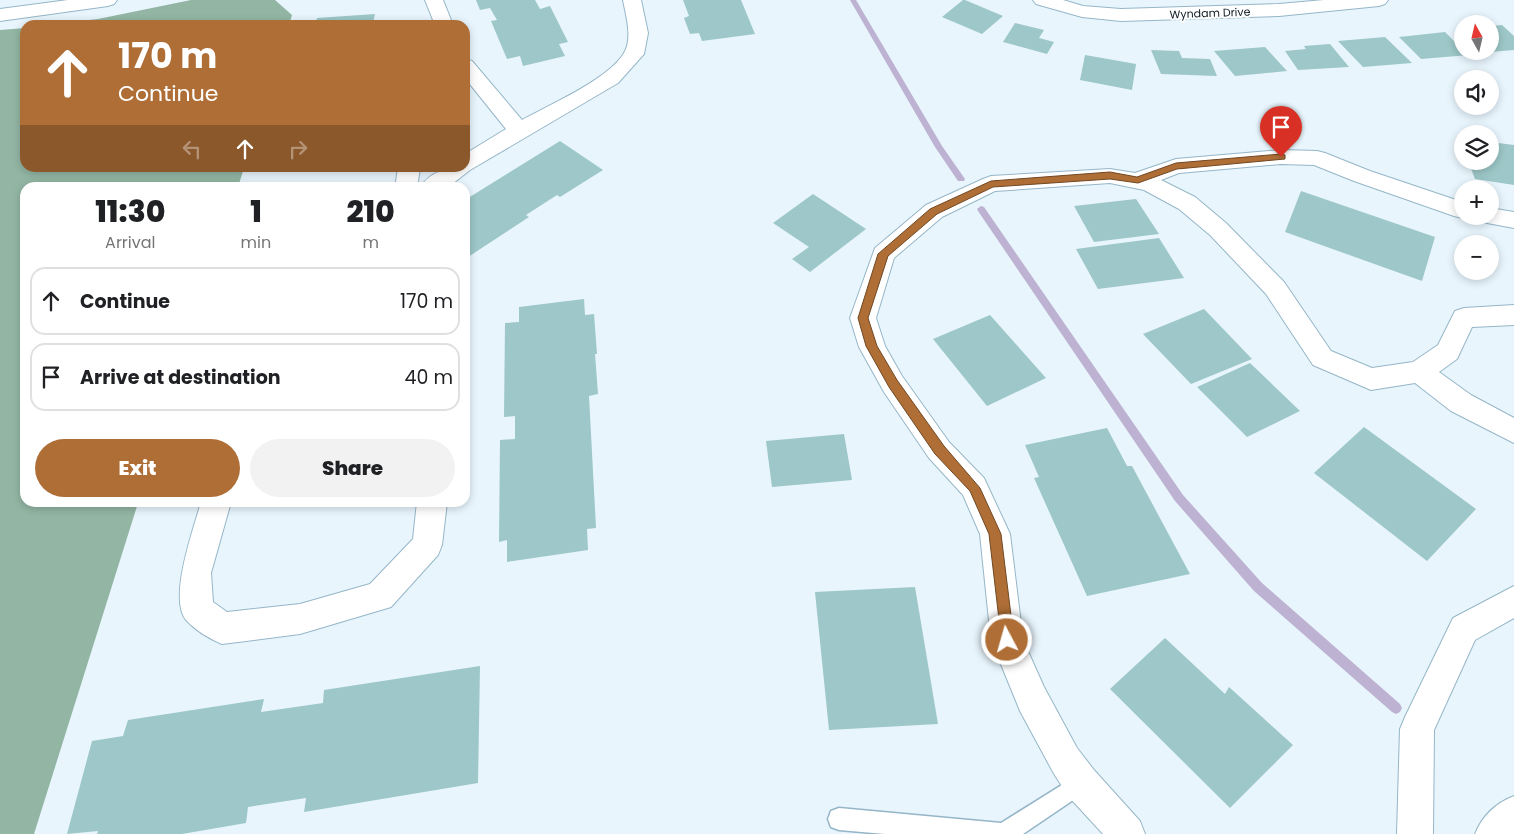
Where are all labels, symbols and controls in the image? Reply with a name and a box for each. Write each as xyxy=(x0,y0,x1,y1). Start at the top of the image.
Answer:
street label: Wyndam Drive xyxy=(1169,4,1251,22)
north arrow xyxy=(1454,15,1499,60)
map controls xyxy=(1454,15,1499,280)
text: 170 m xyxy=(118,31,217,80)
icon: ahead xyxy=(35,40,100,105)
button: sound xyxy=(1454,70,1499,115)
text: Continue xyxy=(118,78,218,109)
pin xyxy=(1260,106,1302,157)
icon: arrive xyxy=(1267,113,1295,141)
button: layers xyxy=(1454,125,1499,170)
icon: left xyxy=(178,135,206,163)
icon: ahead xyxy=(231,135,259,163)
icon: right xyxy=(284,135,312,163)
button: + xyxy=(1454,180,1499,225)
text: 11:30 xyxy=(95,190,165,233)
text: 1 xyxy=(250,190,262,233)
text: 210 xyxy=(346,190,395,233)
text: Arrival xyxy=(105,231,156,254)
text: min xyxy=(241,231,271,254)
text: m xyxy=(362,231,379,254)
button: − xyxy=(1454,235,1499,280)
icon: ahead xyxy=(37,287,65,315)
text: Continue xyxy=(80,288,170,315)
text: 170 m xyxy=(400,288,453,315)
icon: arrive xyxy=(37,363,65,391)
text: Arrive at destination xyxy=(80,364,281,391)
text: 40 m xyxy=(404,364,453,391)
button: Exit xyxy=(35,439,240,497)
button: Share xyxy=(250,439,455,497)
position arrow xyxy=(980,613,1032,665)

